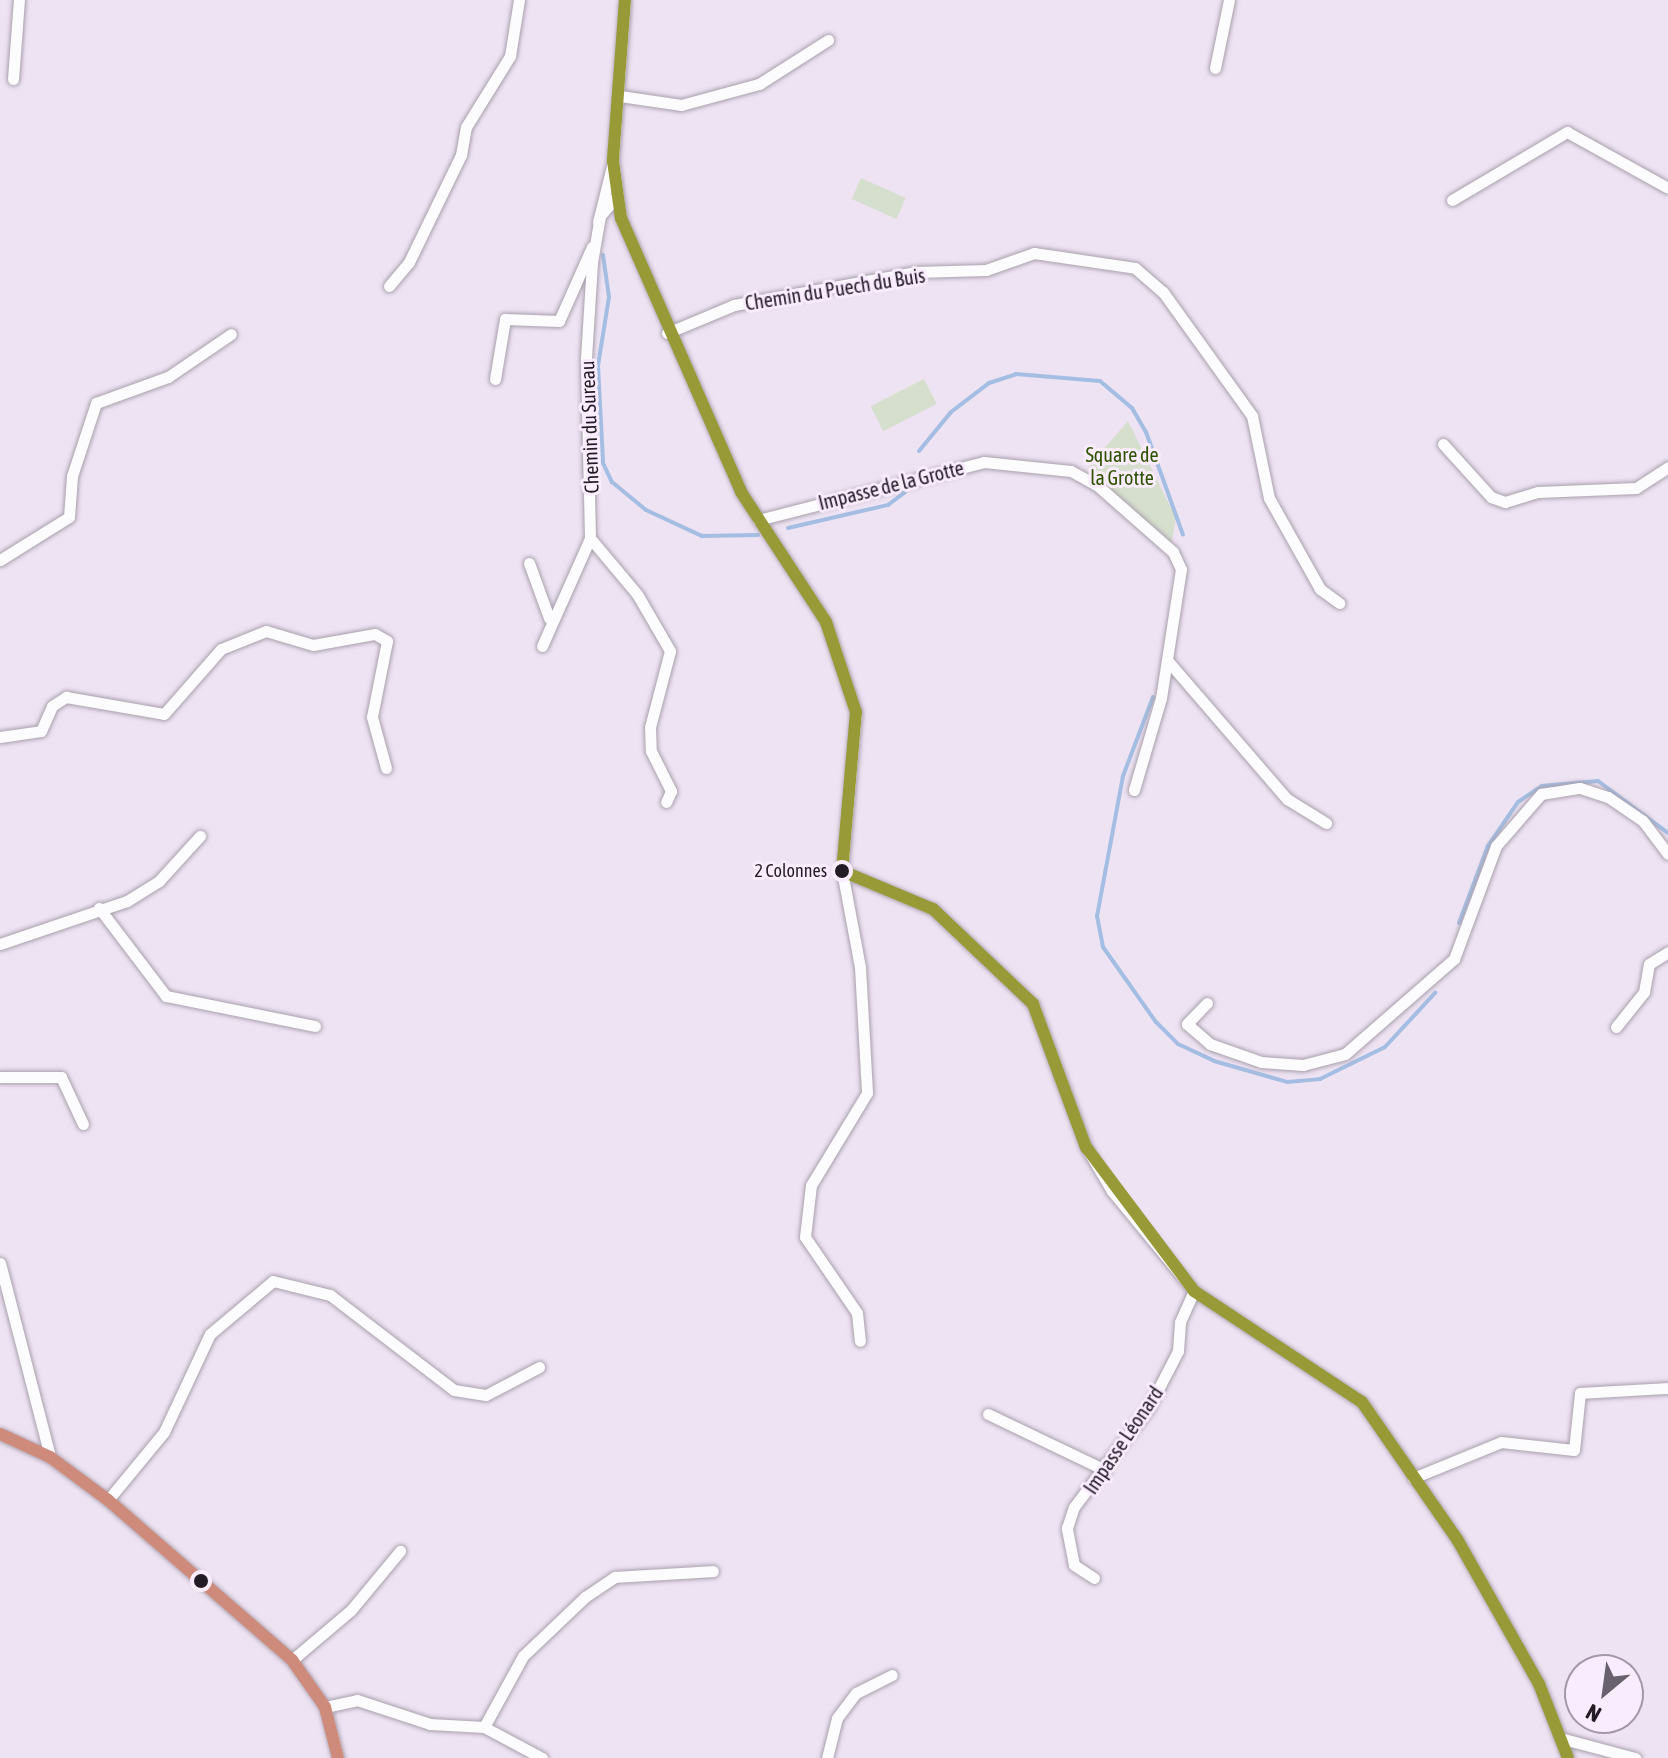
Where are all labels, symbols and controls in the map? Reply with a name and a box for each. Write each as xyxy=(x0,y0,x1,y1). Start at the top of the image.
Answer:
street label: Chemin du Puech du Buis xyxy=(743,263,927,315)
street label: Chemin du Sureau xyxy=(575,360,603,494)
park label: Square de la Grotte xyxy=(1085,443,1159,490)
street label: Impasse de la Grotte xyxy=(816,455,966,515)
place label: 2 Colonnes xyxy=(754,860,827,882)
marker: 2 Colonnes xyxy=(834,863,850,879)
street label: Impasse Léonard xyxy=(1078,1382,1168,1498)
unlabelled marker xyxy=(193,1573,209,1589)
north arrow xyxy=(1564,1654,1644,1734)
text: N xyxy=(1581,1699,1605,1728)

